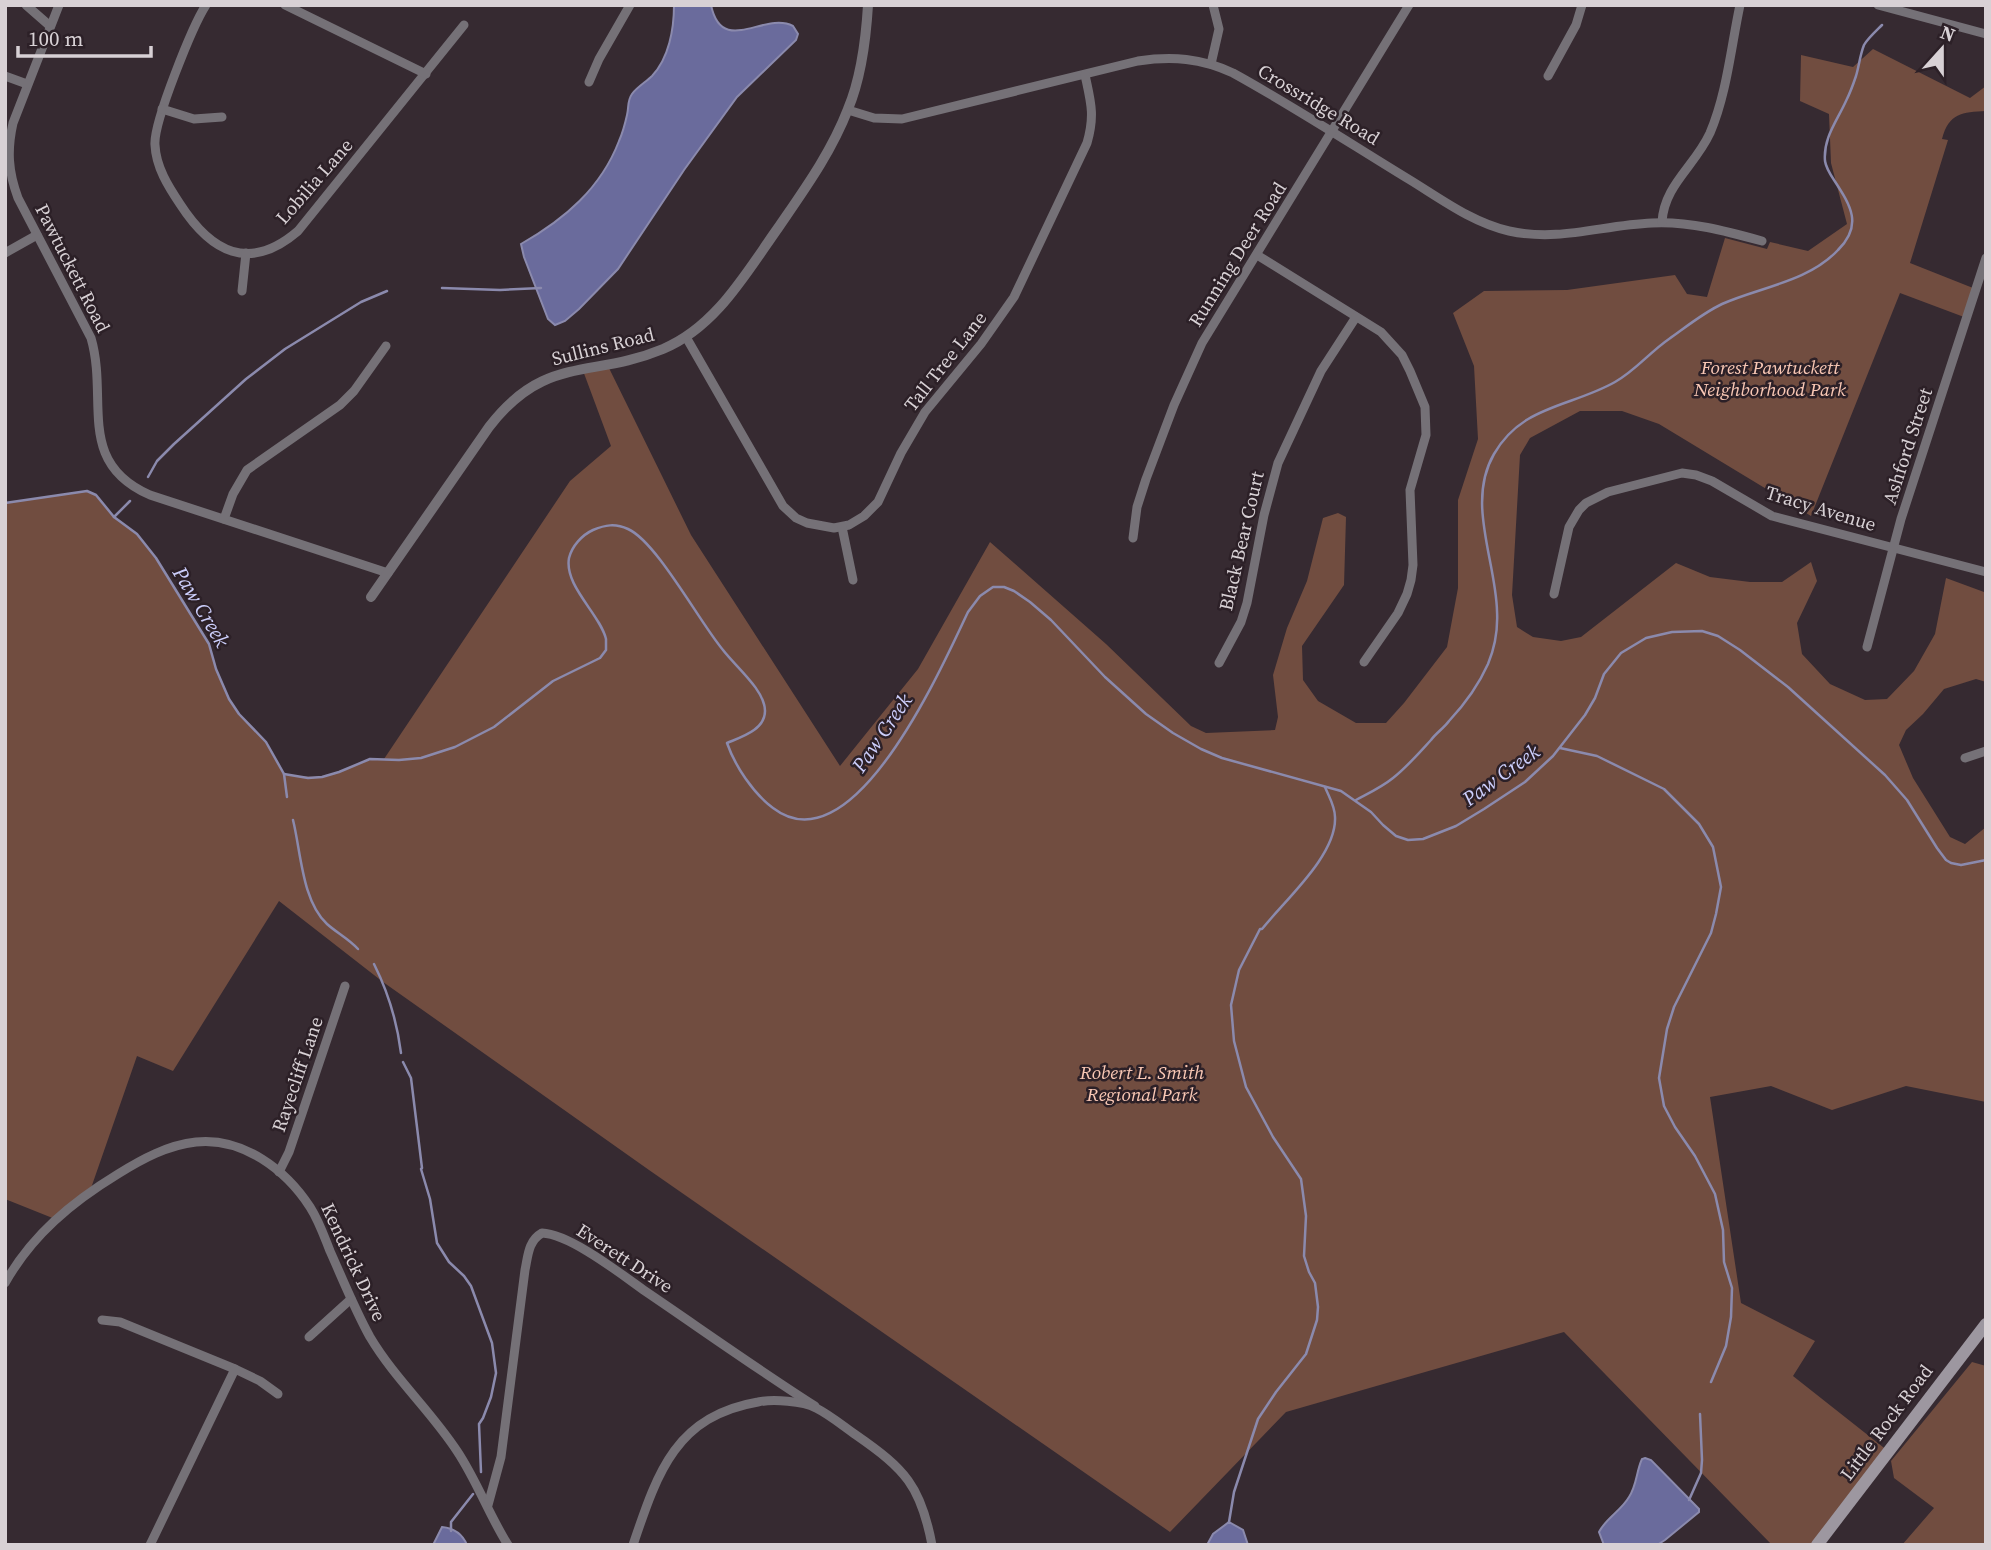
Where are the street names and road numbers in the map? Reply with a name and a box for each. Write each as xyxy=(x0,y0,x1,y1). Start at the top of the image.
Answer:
street label: Crossridge Road xyxy=(1253,57,1385,151)
street label: Lobilia Lane xyxy=(270,133,358,229)
street label: Running Deer Road xyxy=(1182,176,1292,331)
street label: Pawtuckett Road xyxy=(29,199,117,337)
street label: Tall Tree Lane xyxy=(898,306,992,416)
street label: Sullins Road xyxy=(549,321,657,371)
street label: Ashford Street xyxy=(1876,384,1938,508)
street label: Black Bear Court xyxy=(1212,468,1270,613)
street label: Tracy Avenue xyxy=(1763,479,1879,537)
street label: Rayecliff Lane xyxy=(265,1013,329,1135)
street label: Kendrick Drive xyxy=(315,1199,393,1325)
street label: Everett Drive xyxy=(572,1217,678,1299)
street label: Little Rock Road xyxy=(1834,1359,1938,1485)

